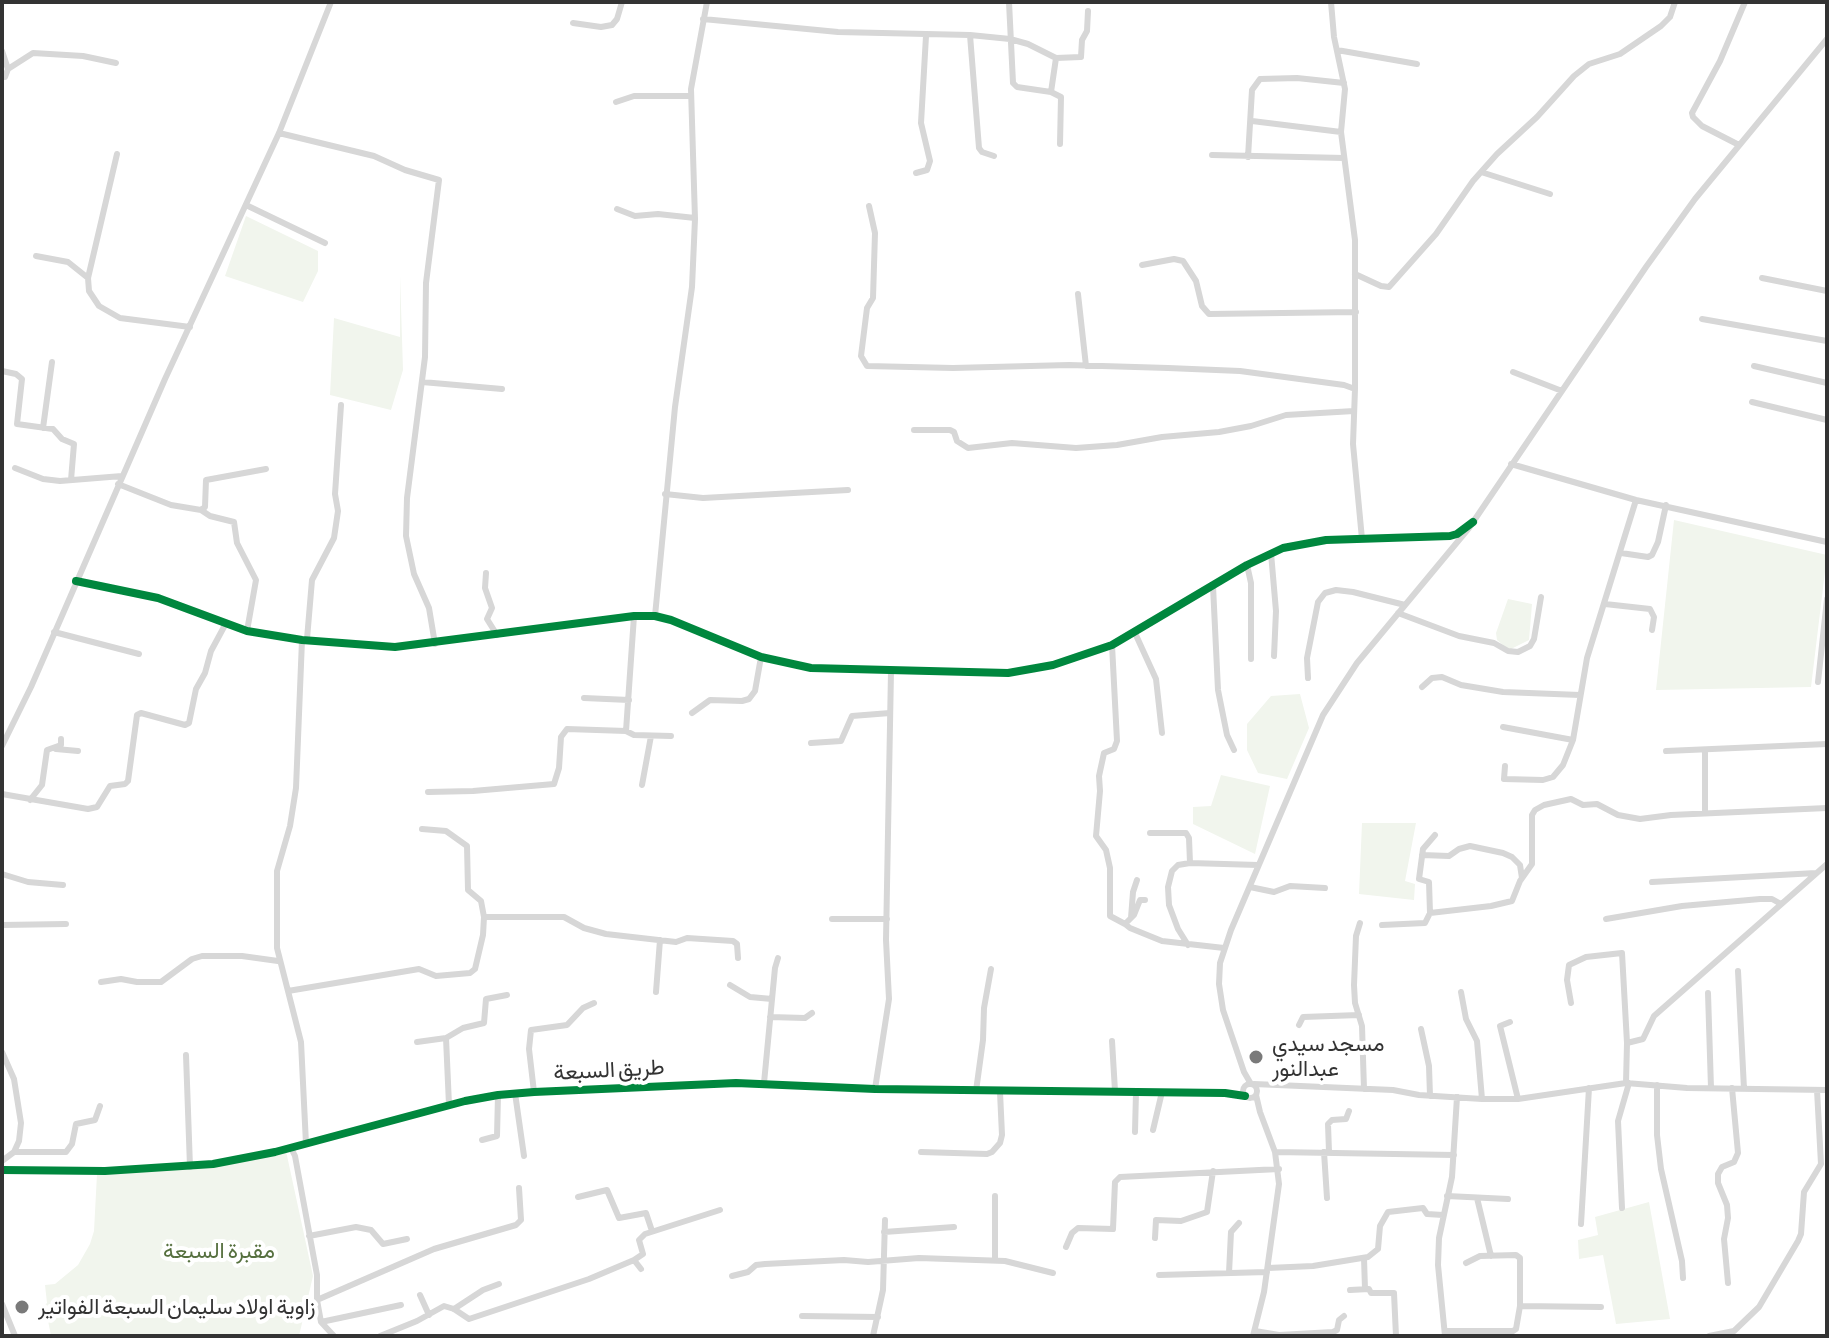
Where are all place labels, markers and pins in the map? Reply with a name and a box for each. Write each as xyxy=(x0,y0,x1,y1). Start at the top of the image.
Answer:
place label: مسجد سيدي عبدالنور xyxy=(1272,1031,1385,1082)
marker: مسجد سيدي عبدالنور xyxy=(1247,1048,1265,1066)
place label: زاوية اولاد سليمان السبعة الفواتير xyxy=(38,1294,316,1320)
marker: زاوية اولاد سليمان السبعة الفواتير xyxy=(13,1298,31,1316)

